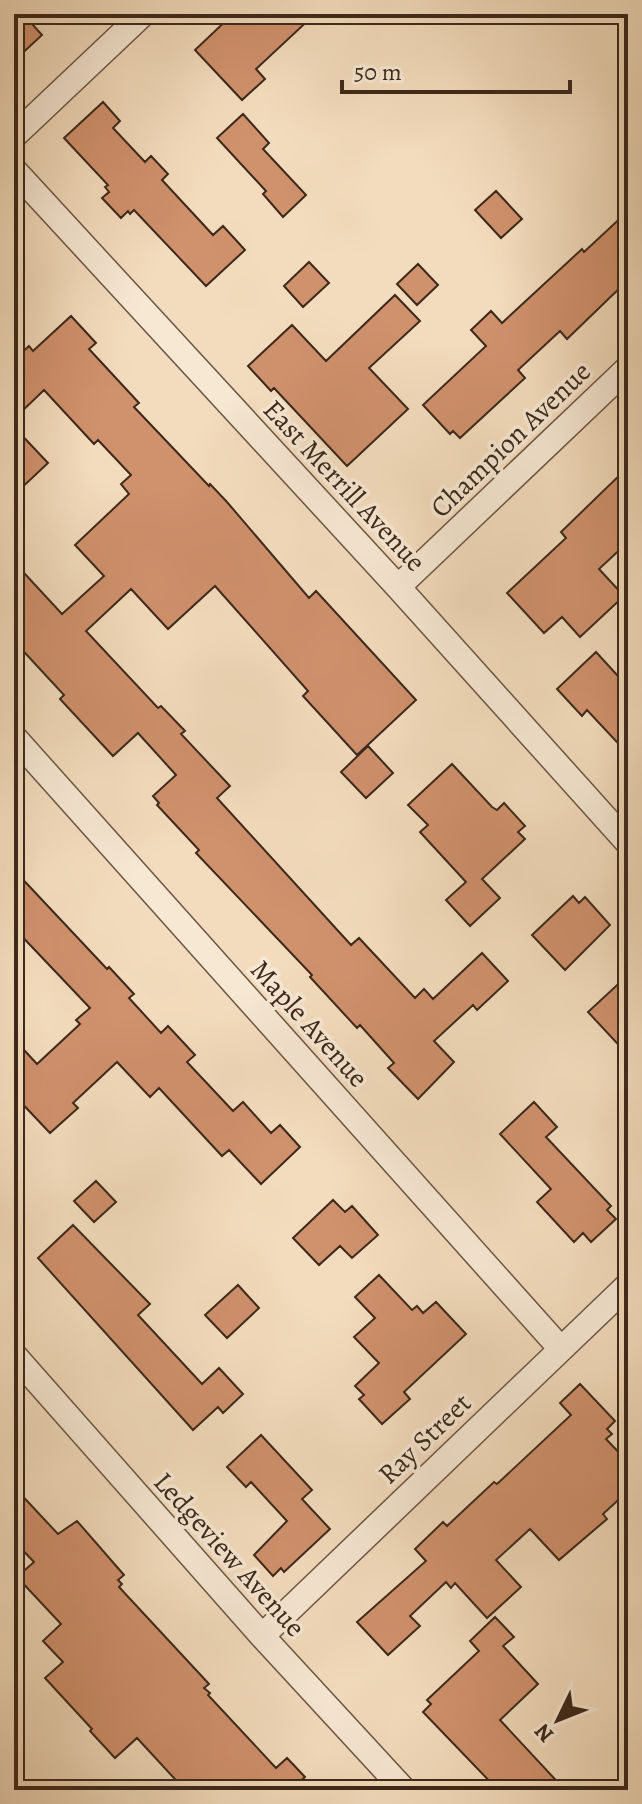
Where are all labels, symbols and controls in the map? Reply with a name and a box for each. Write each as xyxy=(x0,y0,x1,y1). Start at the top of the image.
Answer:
scale bar xyxy=(342,44,570,94)
text: 50 m xyxy=(354,56,402,88)
street label: Champion Avenue xyxy=(422,353,599,526)
street label: East Merrill Avenue xyxy=(254,391,434,580)
street label: Maple Avenue xyxy=(242,952,377,1096)
street label: Ray Street xyxy=(370,1385,480,1493)
street label: Ledgeview Avenue xyxy=(145,1464,314,1645)
north arrow xyxy=(518,1680,598,1760)
text: N xyxy=(528,1717,561,1749)

